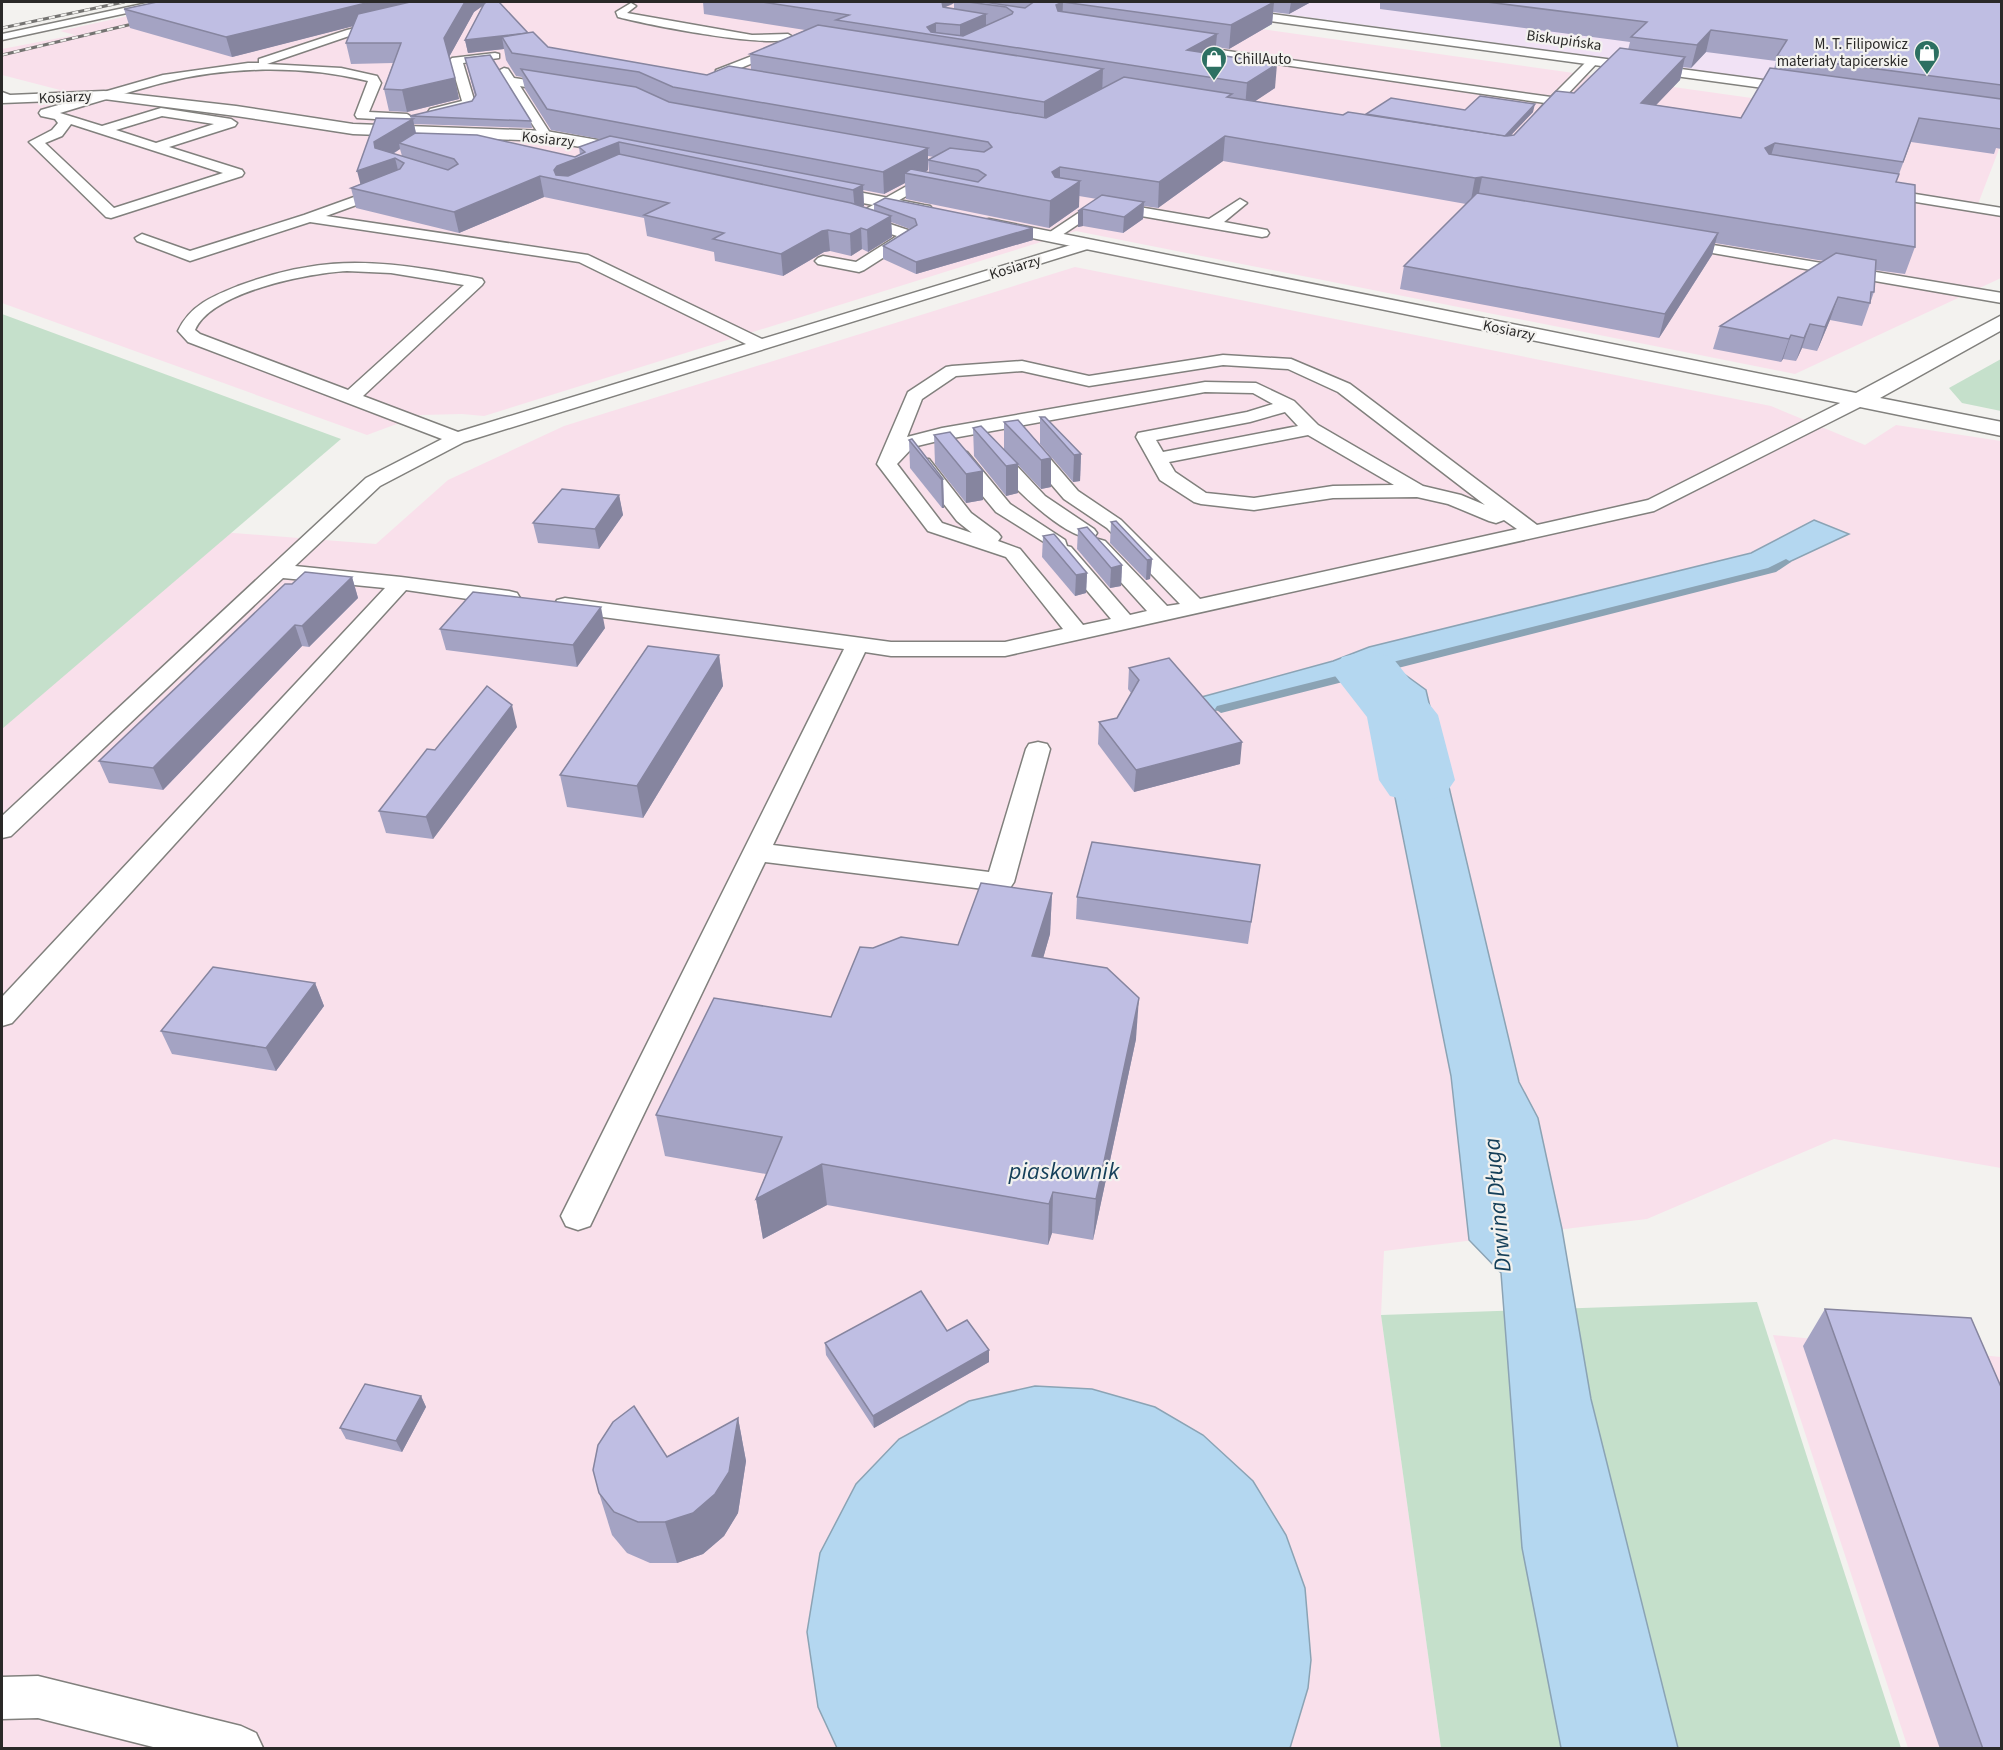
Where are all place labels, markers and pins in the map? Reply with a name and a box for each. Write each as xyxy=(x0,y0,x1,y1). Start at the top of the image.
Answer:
place label: M. T. Filipowicz materiały tapicerskie xyxy=(1777,34,1908,72)
shop icon: M. T. Filipowicz materiały tapicerskie xyxy=(1912,38,1942,76)
shop icon: ChillAuto xyxy=(1199,44,1229,82)
place label: ChillAuto xyxy=(1234,49,1291,70)

